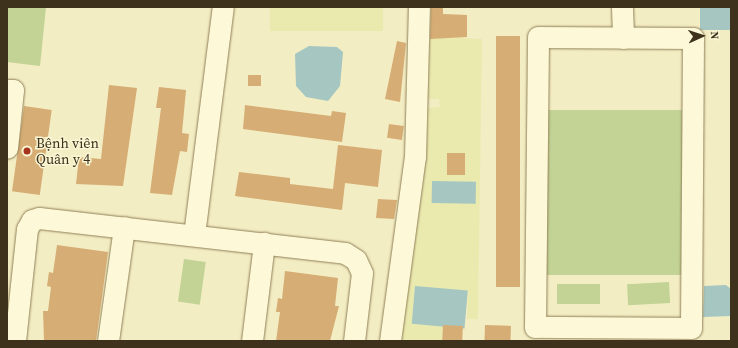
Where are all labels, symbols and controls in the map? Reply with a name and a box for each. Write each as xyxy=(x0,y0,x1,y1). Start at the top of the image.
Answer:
north arrow xyxy=(682,16,722,56)
text: N xyxy=(707,31,722,40)
place label: Bệnh viên Quân y 4 xyxy=(36,135,99,168)
marker: Bệnh viên Quân y 4 xyxy=(21,145,33,157)

